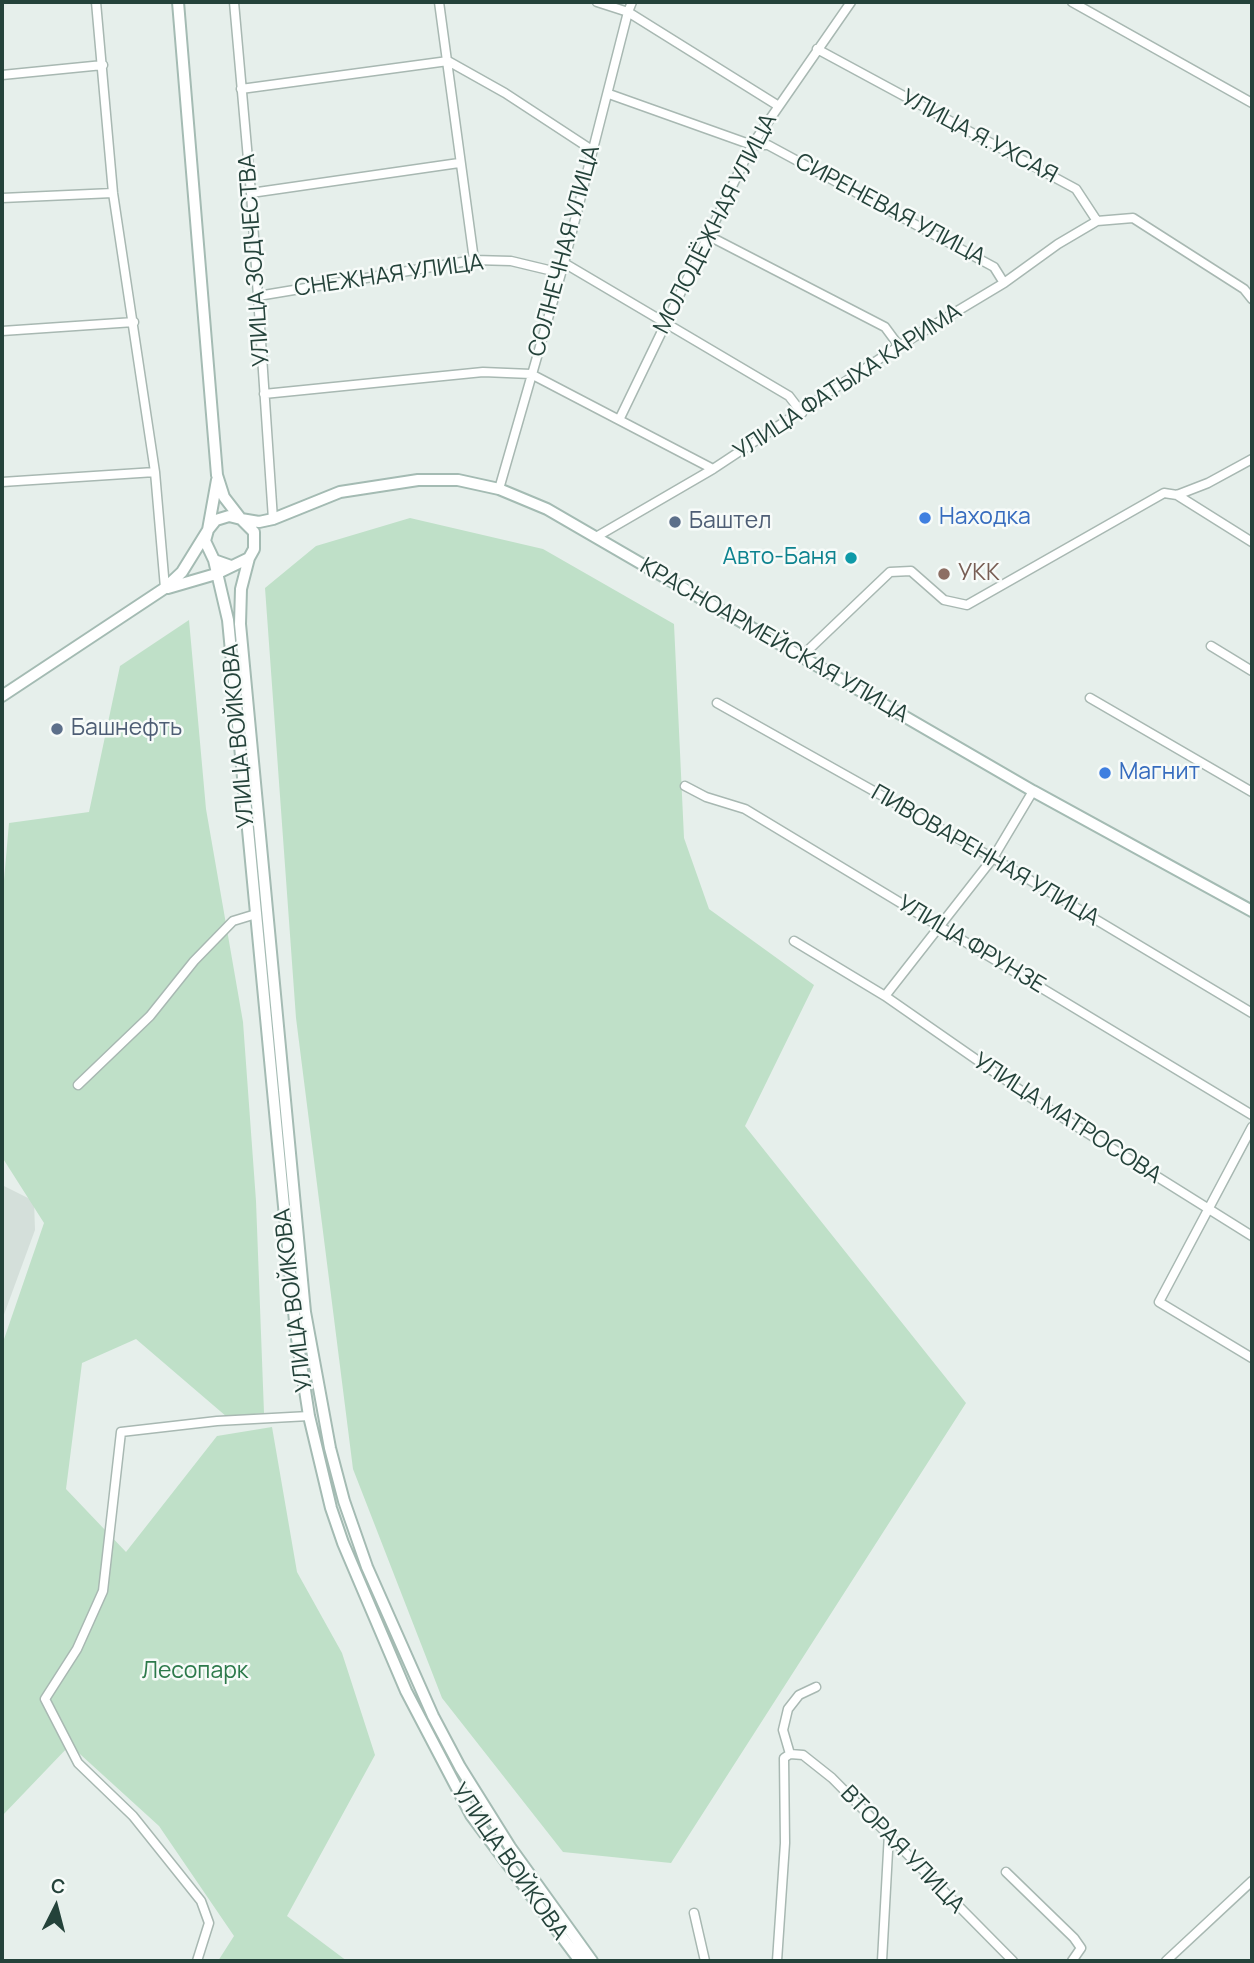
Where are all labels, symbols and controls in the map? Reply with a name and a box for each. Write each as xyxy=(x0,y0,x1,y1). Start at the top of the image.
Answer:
street label: УЛИЦА Я.УХСАЯ xyxy=(896,84,1062,190)
street label: МОЛОДЁЖНАЯ УЛИЦА xyxy=(648,109,784,339)
street label: СОЛНЕЧНАЯ УЛИЦА xyxy=(524,142,606,360)
street label: СИРЕНЕВАЯ УЛИЦА xyxy=(790,148,990,272)
street label: УЛИЦА ЗОДЧЕСТВА xyxy=(234,153,276,367)
street label: СНЕЖНАЯ УЛИЦА xyxy=(293,249,485,303)
street label: УЛИЦА ФАТЫХА КАРИМА xyxy=(729,298,967,466)
place label: Находка xyxy=(939,504,1031,532)
place label: Баштел xyxy=(689,508,771,536)
marker: Находка xyxy=(917,510,933,526)
marker: Баштел xyxy=(667,514,683,530)
place label: Авто-Баня xyxy=(722,544,837,572)
marker: Авто-Баня xyxy=(843,550,859,566)
street label: КРАСНОАРМЕЙСКАЯ УЛИЦА xyxy=(635,553,913,729)
place label: УКК xyxy=(958,560,1000,588)
marker: УКК xyxy=(936,566,952,582)
street label: УЛИЦА ВОЙКОВА xyxy=(217,643,261,829)
place label: Башнефть xyxy=(71,715,182,743)
marker: Башнефть xyxy=(49,721,65,737)
place label: Магнит xyxy=(1119,759,1200,787)
marker: Магнит xyxy=(1097,765,1113,781)
street label: ПИВОВАРЕННАЯ УЛИЦА xyxy=(866,779,1104,933)
street label: УЛИЦА ФРУНЗЕ xyxy=(892,890,1050,1000)
street label: УЛИЦА МАТРОСОВА xyxy=(968,1048,1166,1190)
street label: УЛИЦА ВОЙКОВА xyxy=(269,1207,319,1393)
park label: Лесопарк xyxy=(142,1658,248,1686)
street label: УЛИЦА ВОЙКОВА xyxy=(445,1778,573,1946)
street label: ВТОРАЯ УЛИЦА xyxy=(834,1780,970,1920)
north arrow xyxy=(21,1872,91,1942)
text: С xyxy=(50,1872,67,1900)

